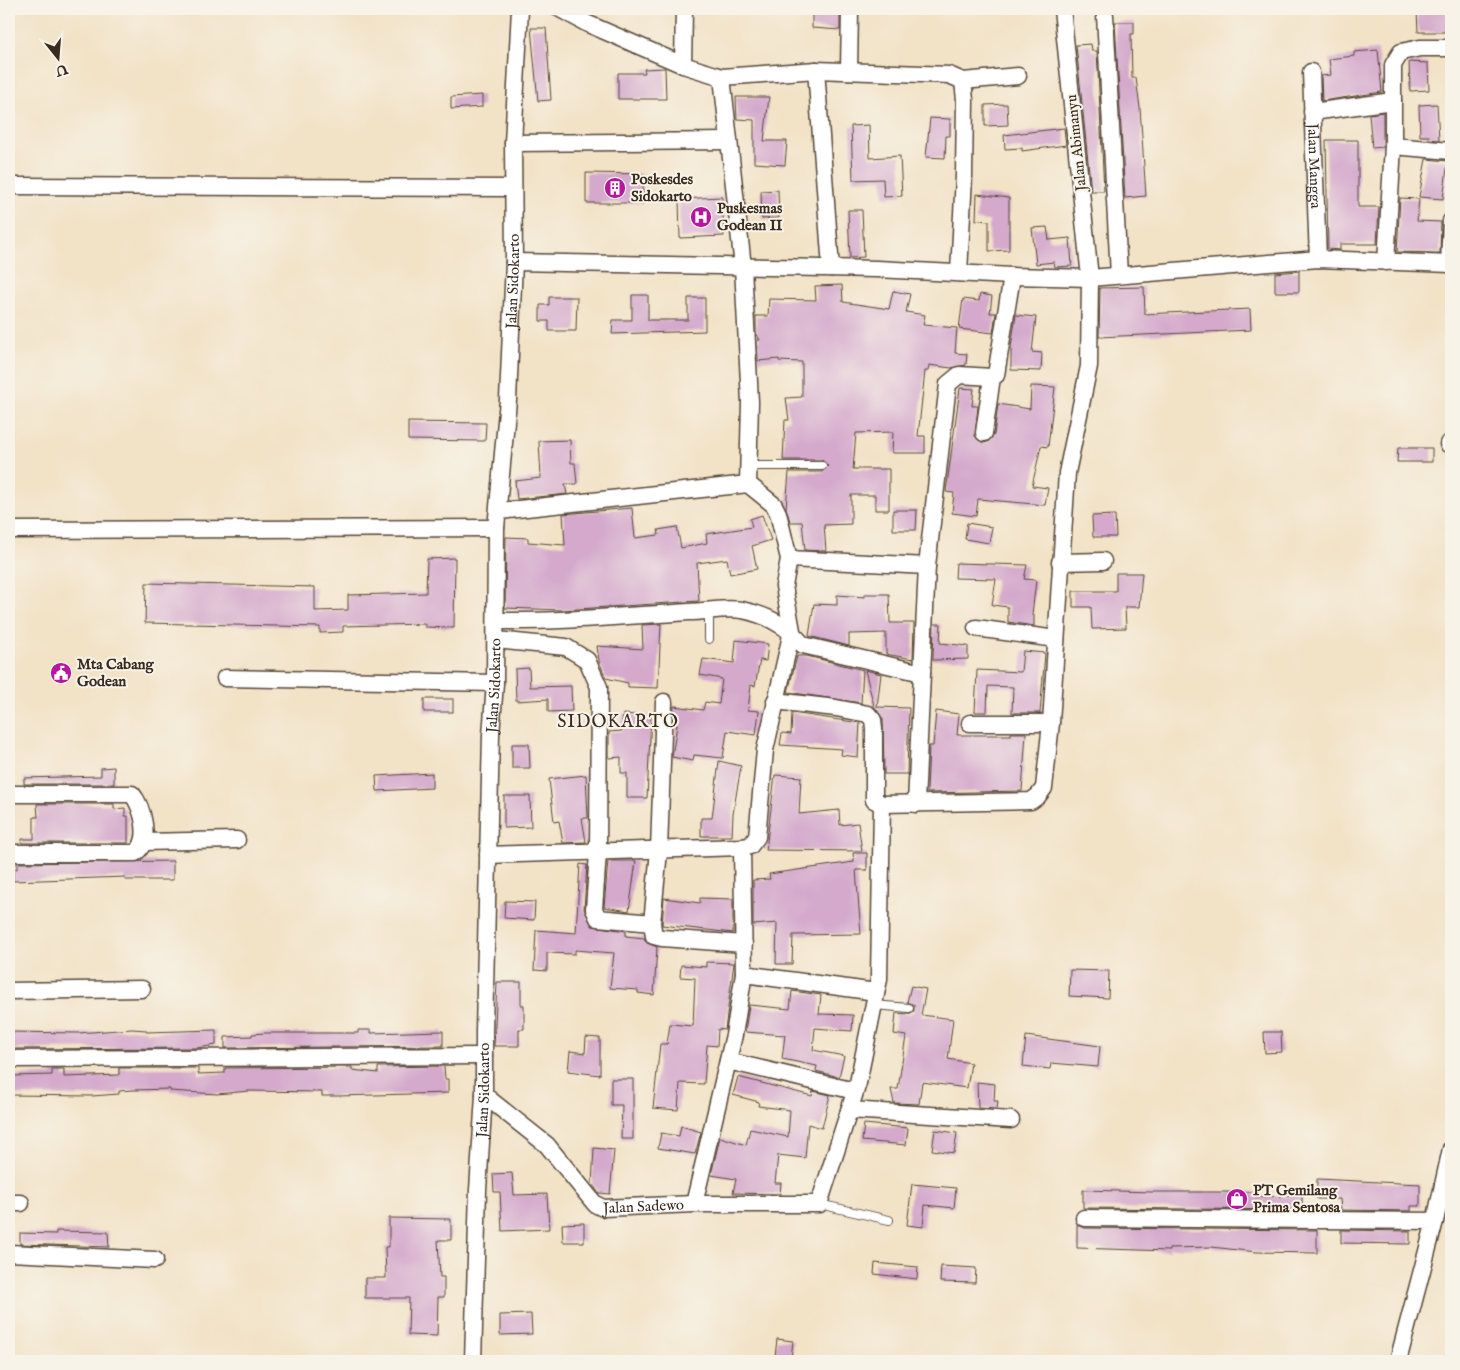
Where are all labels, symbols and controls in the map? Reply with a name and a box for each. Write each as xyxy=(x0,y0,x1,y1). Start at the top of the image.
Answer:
north arrow xyxy=(32,32,82,82)
text: U xyxy=(52,59,71,80)
street label: Jalan Abimanyu xyxy=(1062,93,1091,194)
street label: Jalan Mangga xyxy=(1303,121,1325,210)
place label: Poskesdes Sidokarto xyxy=(631,170,694,206)
building icon: Poskesdes Sidokarto xyxy=(603,176,627,200)
place label: Puskesmas Godean II xyxy=(717,199,783,235)
hospital icon: Puskesmas Godean II xyxy=(689,205,713,229)
street label: Jalan Sidokarto xyxy=(502,234,524,331)
street label: Jalan Sidokarto xyxy=(482,638,505,736)
place label: Mta Cabang Godean xyxy=(77,655,155,691)
public building icon: Mta Cabang Godean xyxy=(49,661,73,685)
district label: SIDOKARTO xyxy=(557,711,679,734)
street label: Jalan Sidokarto xyxy=(472,1043,494,1140)
place label: PT Gemilang Prima Sentosa xyxy=(1253,1181,1341,1217)
shop icon: PT Gemilang Prima Sentosa xyxy=(1225,1187,1249,1211)
street label: Jalan Sadewo xyxy=(601,1195,684,1218)

